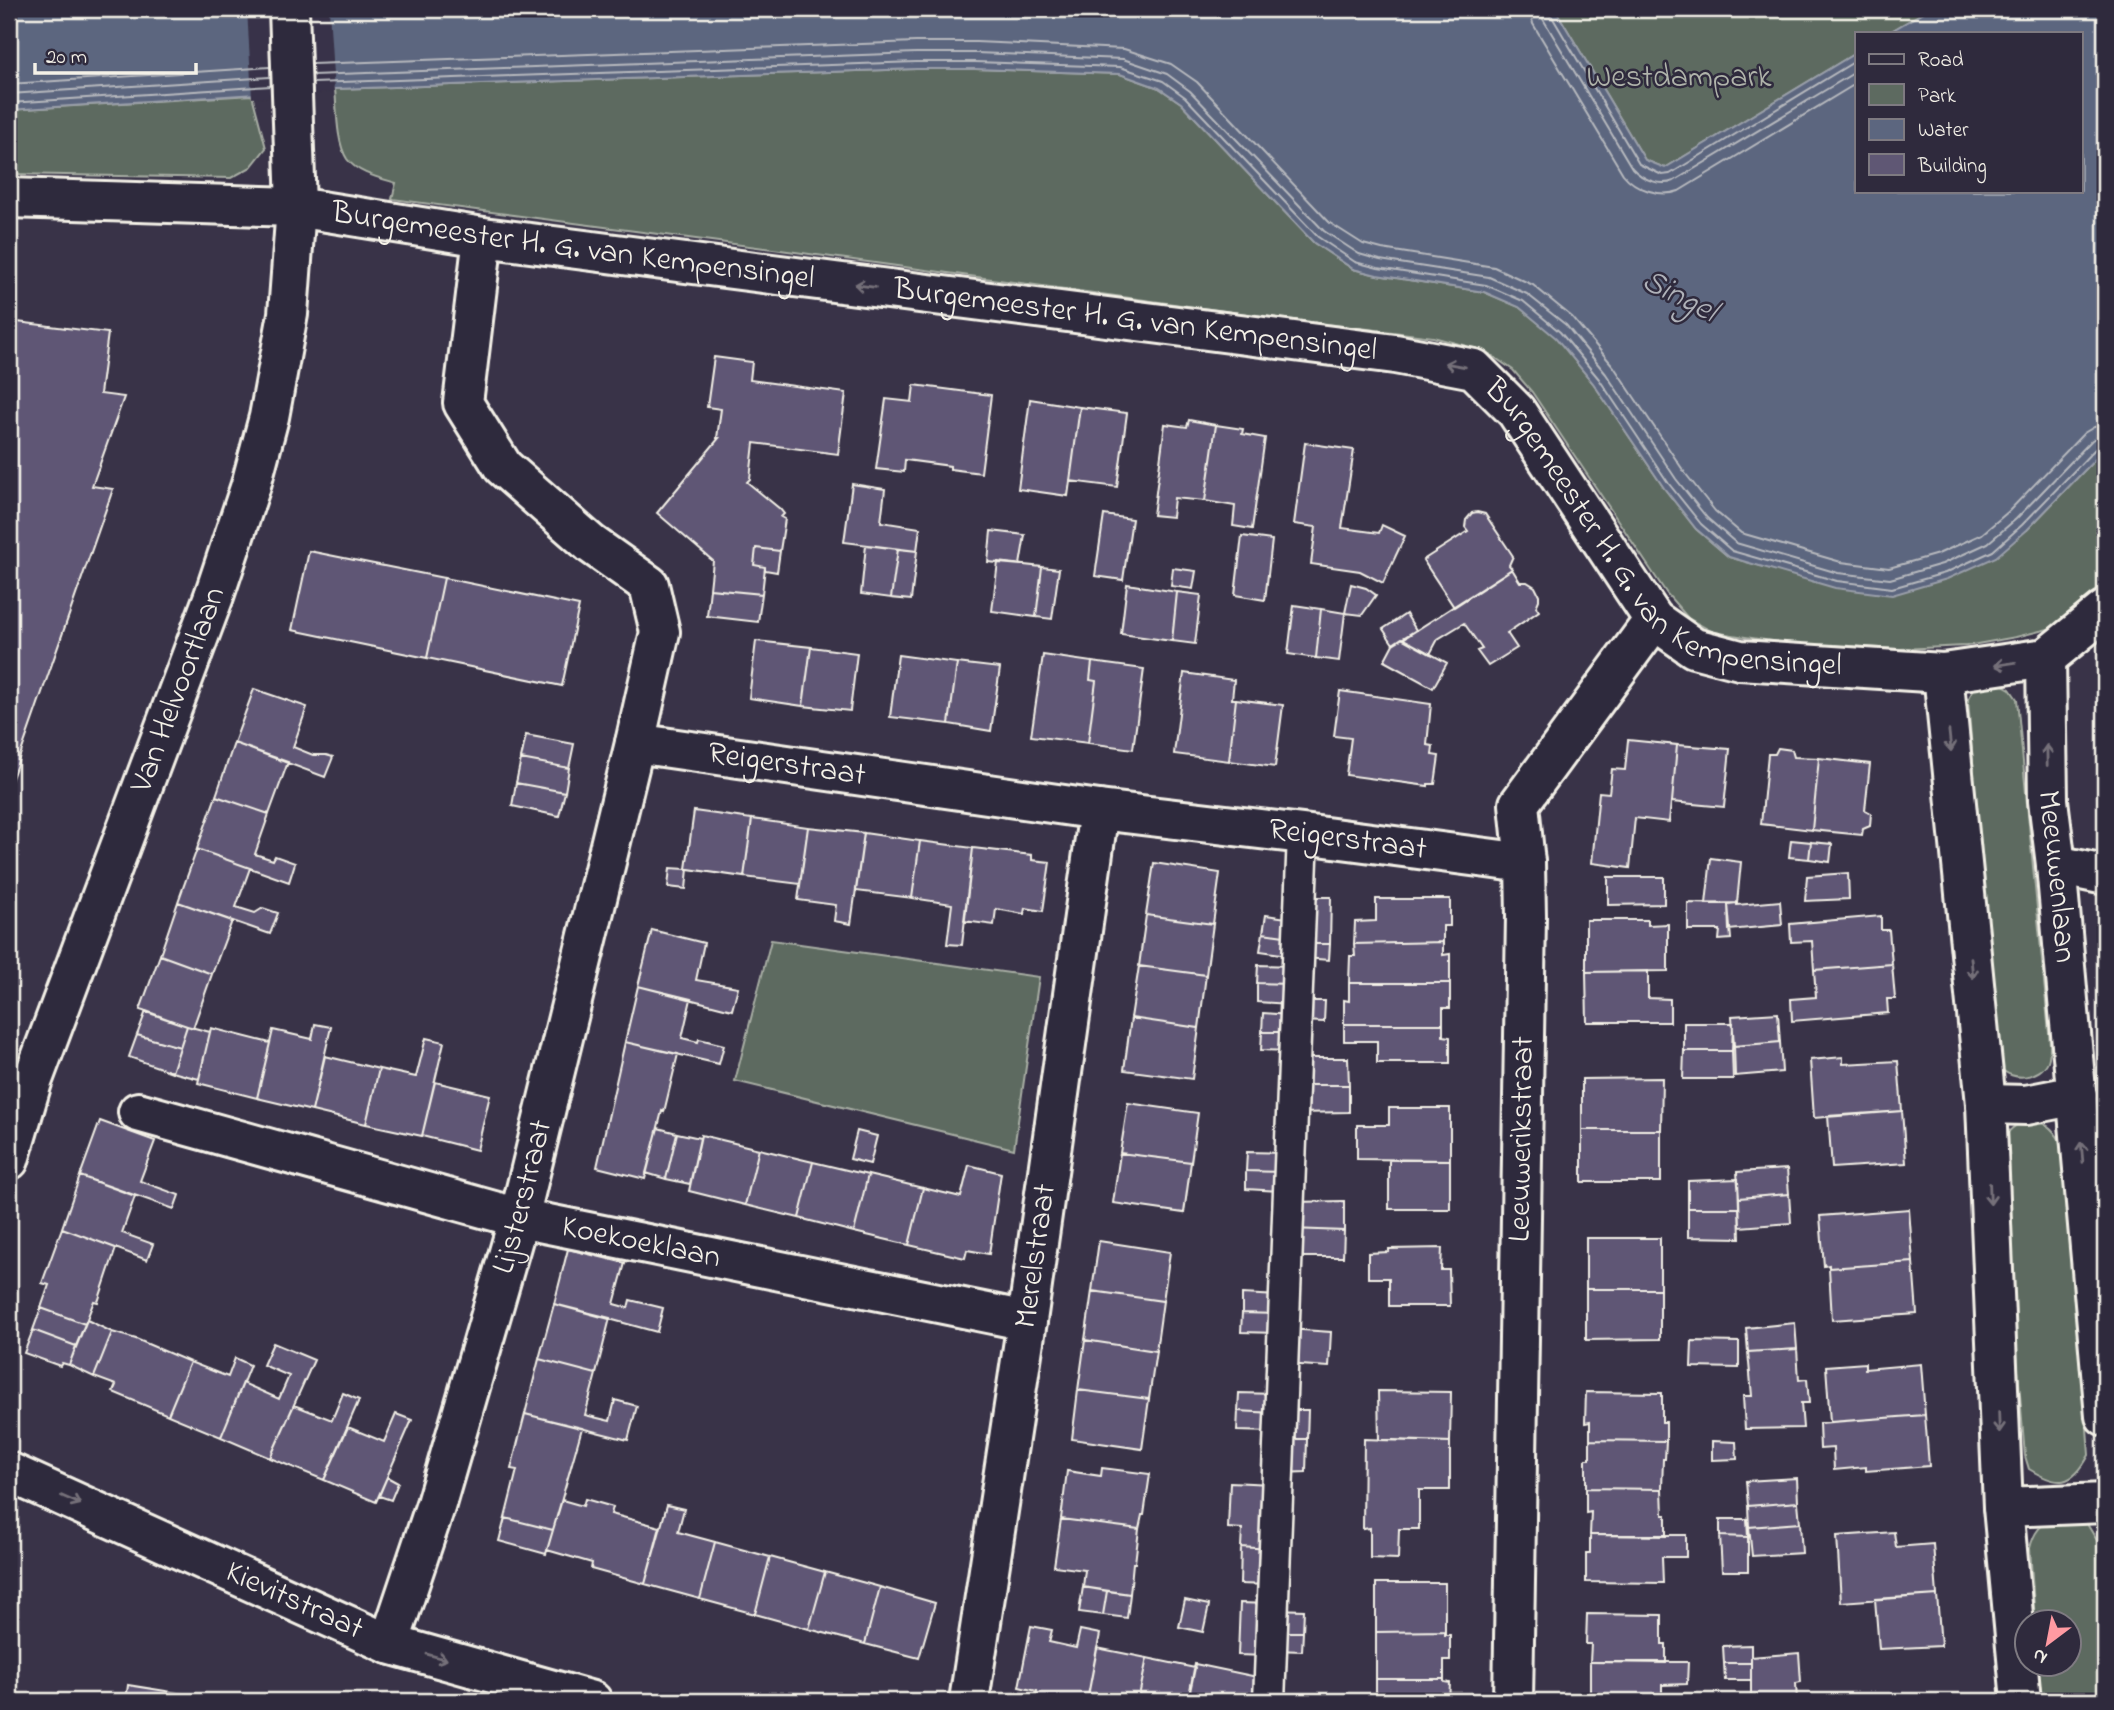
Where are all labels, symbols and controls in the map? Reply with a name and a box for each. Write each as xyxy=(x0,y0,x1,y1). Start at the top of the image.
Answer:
scale bar xyxy=(35,32,196,76)
legend xyxy=(1855,32,2082,192)
text: 20 m xyxy=(46,43,87,73)
text: Road xyxy=(1918,46,1964,76)
park label: Westdampark xyxy=(1587,55,1772,102)
text: Park xyxy=(1918,82,1957,112)
text: Water xyxy=(1918,116,1969,146)
text: Building xyxy=(1917,152,1987,184)
street label: Burgemeester H. G. van Kempensingel xyxy=(327,189,817,303)
water label: Singel xyxy=(1633,258,1728,339)
street label: Burgemeester H. G. van Kempensingel xyxy=(890,266,1380,375)
one-way arrow xyxy=(854,279,877,292)
one-way arrow xyxy=(1444,358,1467,371)
street label: Burgemeester H. G. van Kempensingel xyxy=(1472,367,1843,690)
street label: Van Helvoortlaan xyxy=(119,581,239,800)
one-way arrow xyxy=(1994,658,2017,671)
one-way arrow xyxy=(1944,729,1957,752)
street label: Reigerstraat xyxy=(705,730,869,800)
one-way arrow xyxy=(2041,744,2054,767)
street label: Meeuwenlaan xyxy=(2024,788,2088,965)
street label: Reigerstraat xyxy=(1266,807,1430,873)
one-way arrow xyxy=(1966,956,1979,979)
street label: Leeuwerikstraat xyxy=(1497,1035,1548,1243)
street label: Lijsterstraat xyxy=(480,1115,566,1280)
one-way arrow xyxy=(2075,1141,2088,1164)
street label: Merelstraat xyxy=(1003,1180,1070,1331)
one-way arrow xyxy=(1983,1183,1996,1206)
street label: Koekoeklaan xyxy=(557,1204,725,1282)
one-way arrow xyxy=(1993,1410,2006,1433)
one-way arrow xyxy=(60,1494,81,1507)
street label: Kievitstraat xyxy=(218,1549,371,1653)
north arrow xyxy=(2012,1608,2082,1678)
text: N xyxy=(2028,1640,2053,1670)
one-way arrow xyxy=(426,1652,448,1665)

